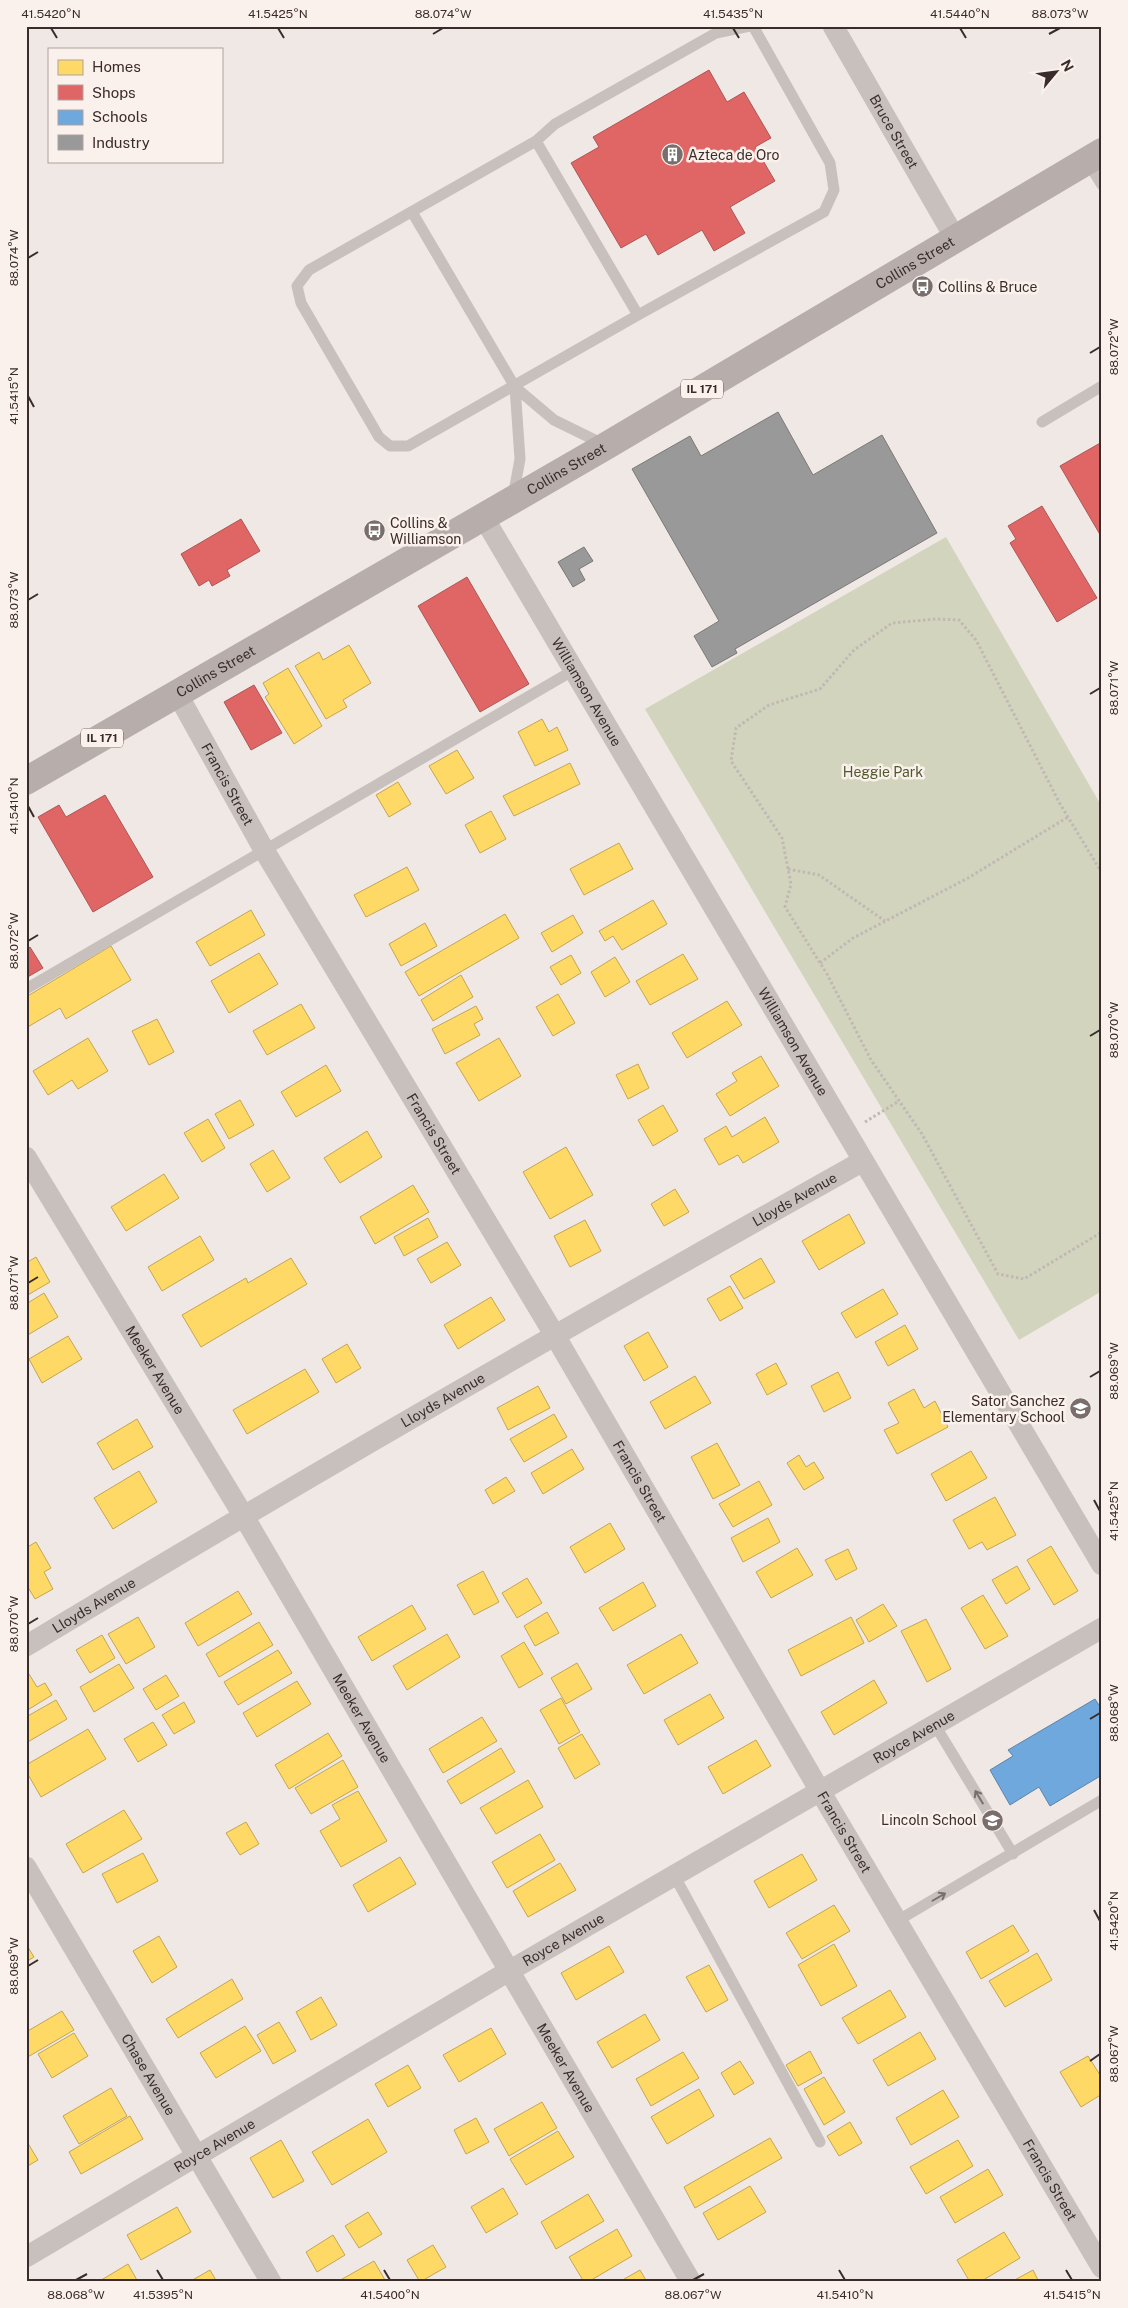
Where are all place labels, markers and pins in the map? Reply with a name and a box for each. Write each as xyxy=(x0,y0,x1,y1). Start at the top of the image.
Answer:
building icon: Azteca de Oro xyxy=(660,143,684,167)
place label: Azteca de Oro xyxy=(688,147,780,163)
bus stop icon: Collins & Bruce xyxy=(910,275,934,299)
place label: Collins & Bruce xyxy=(938,279,1038,295)
place label: Collins & Williamson xyxy=(390,515,461,547)
bus stop icon: Collins & Williamson xyxy=(362,519,386,543)
place label: Sator Sanchez Elementary School xyxy=(942,1393,1065,1425)
school or university icon: Sator Sanchez Elementary School xyxy=(1069,1397,1093,1421)
school or university icon: Lincoln School xyxy=(981,1808,1005,1832)
place label: Lincoln School xyxy=(881,1812,977,1828)

